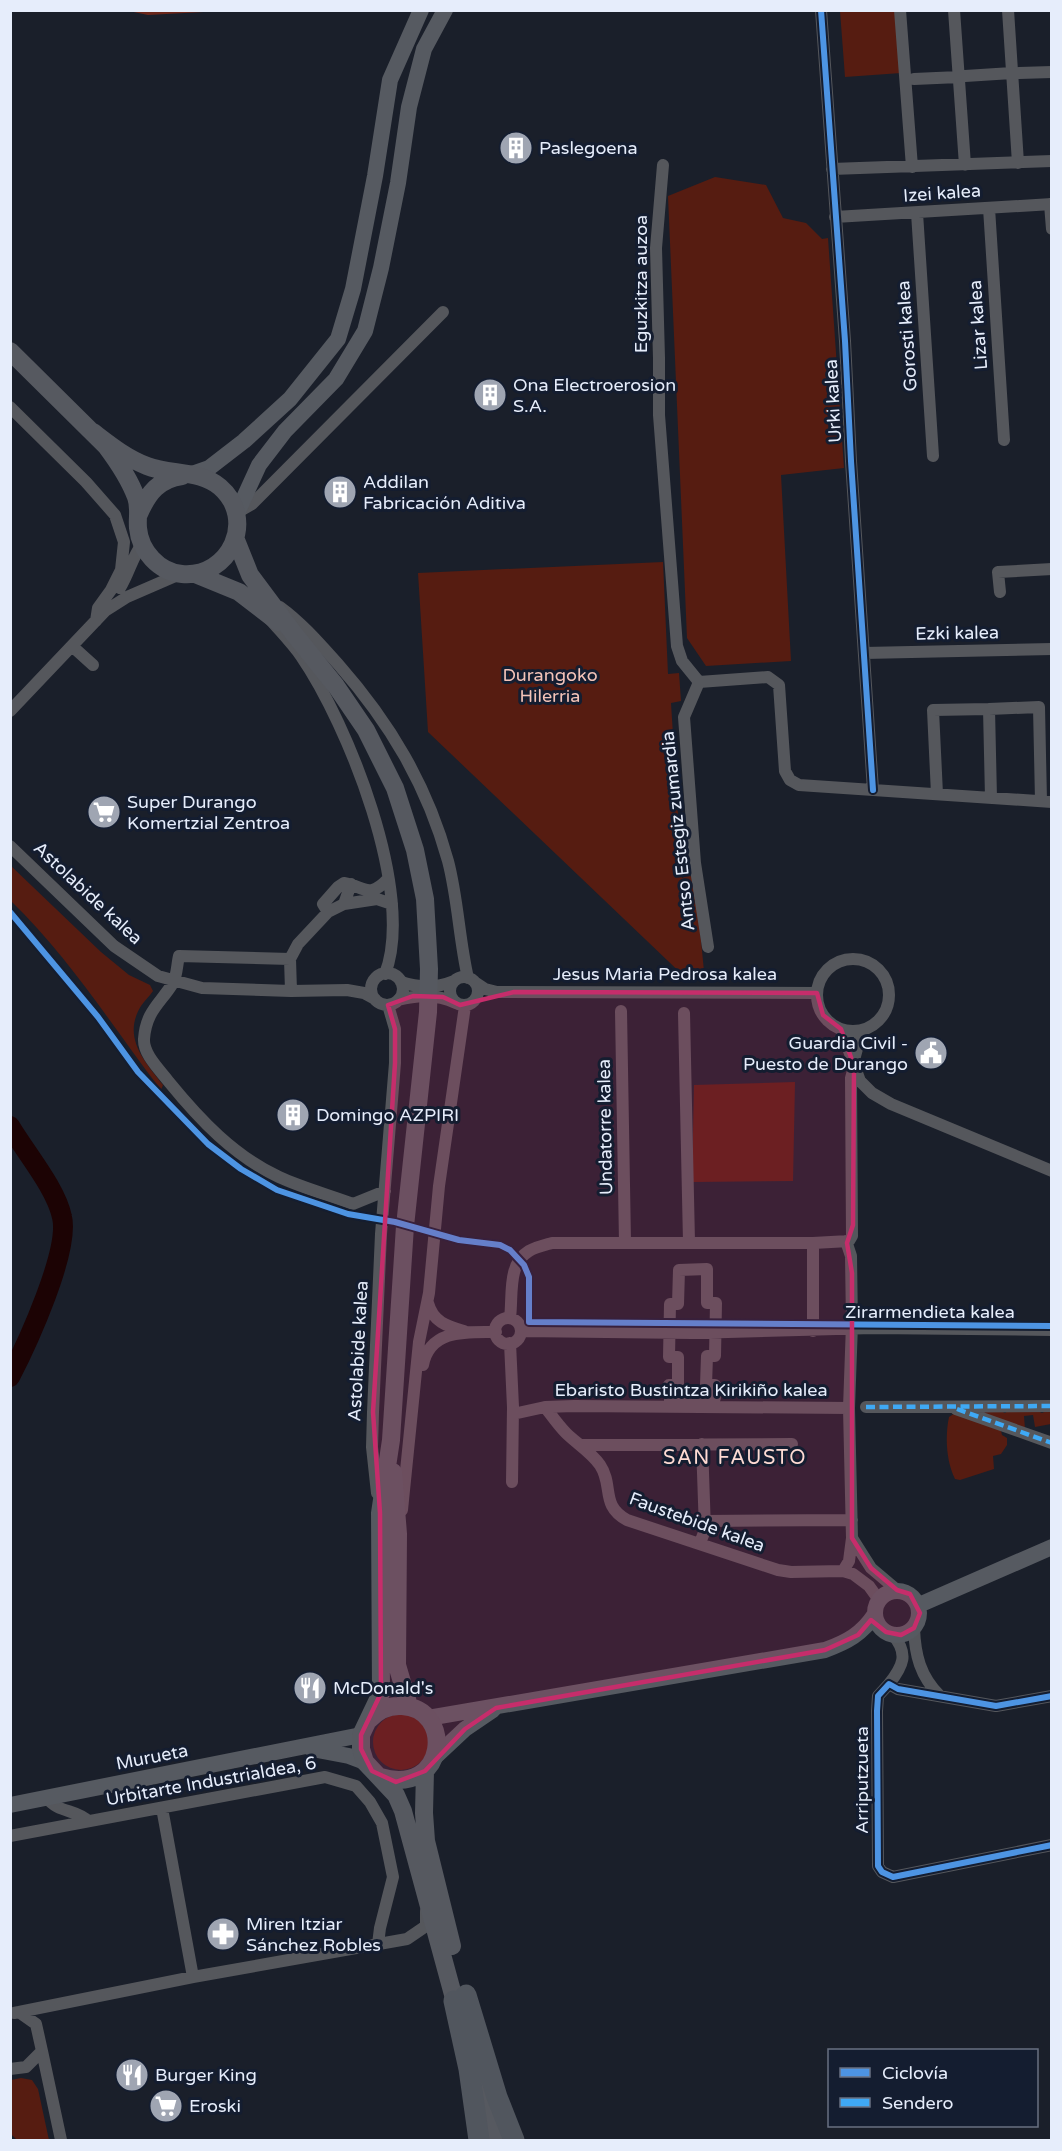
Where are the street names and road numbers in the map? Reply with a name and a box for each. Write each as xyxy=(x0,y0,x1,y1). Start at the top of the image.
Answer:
street label: Izei kalea xyxy=(902,179,982,207)
street label: Eguzkitza auzoa xyxy=(630,215,652,353)
street label: Lizar kalea xyxy=(964,279,992,371)
street label: Gorosti kalea xyxy=(892,280,922,392)
street label: Urki kalea xyxy=(820,359,846,443)
street label: Ezki kalea xyxy=(915,621,999,645)
street label: Antso Estegiz zumardia xyxy=(657,730,699,932)
street label: Astolabide kalea xyxy=(29,837,147,949)
street label: Jesus Maria Pedrosa kalea xyxy=(553,963,777,985)
street label: Undatorre kalea xyxy=(593,1059,617,1195)
street label: Astolabide kalea xyxy=(343,1280,373,1422)
street label: Zirarmendieta kalea xyxy=(845,1301,1015,1323)
street label: Ebaristo Bustintza Kirikiño kalea xyxy=(554,1379,828,1401)
street label: Faustebide kalea xyxy=(626,1487,768,1557)
street label: Arriputzueta xyxy=(851,1726,873,1834)
street label: Murueta xyxy=(114,1739,190,1775)
street label: Urbitarte Industrialdea, 6 xyxy=(104,1752,318,1810)

